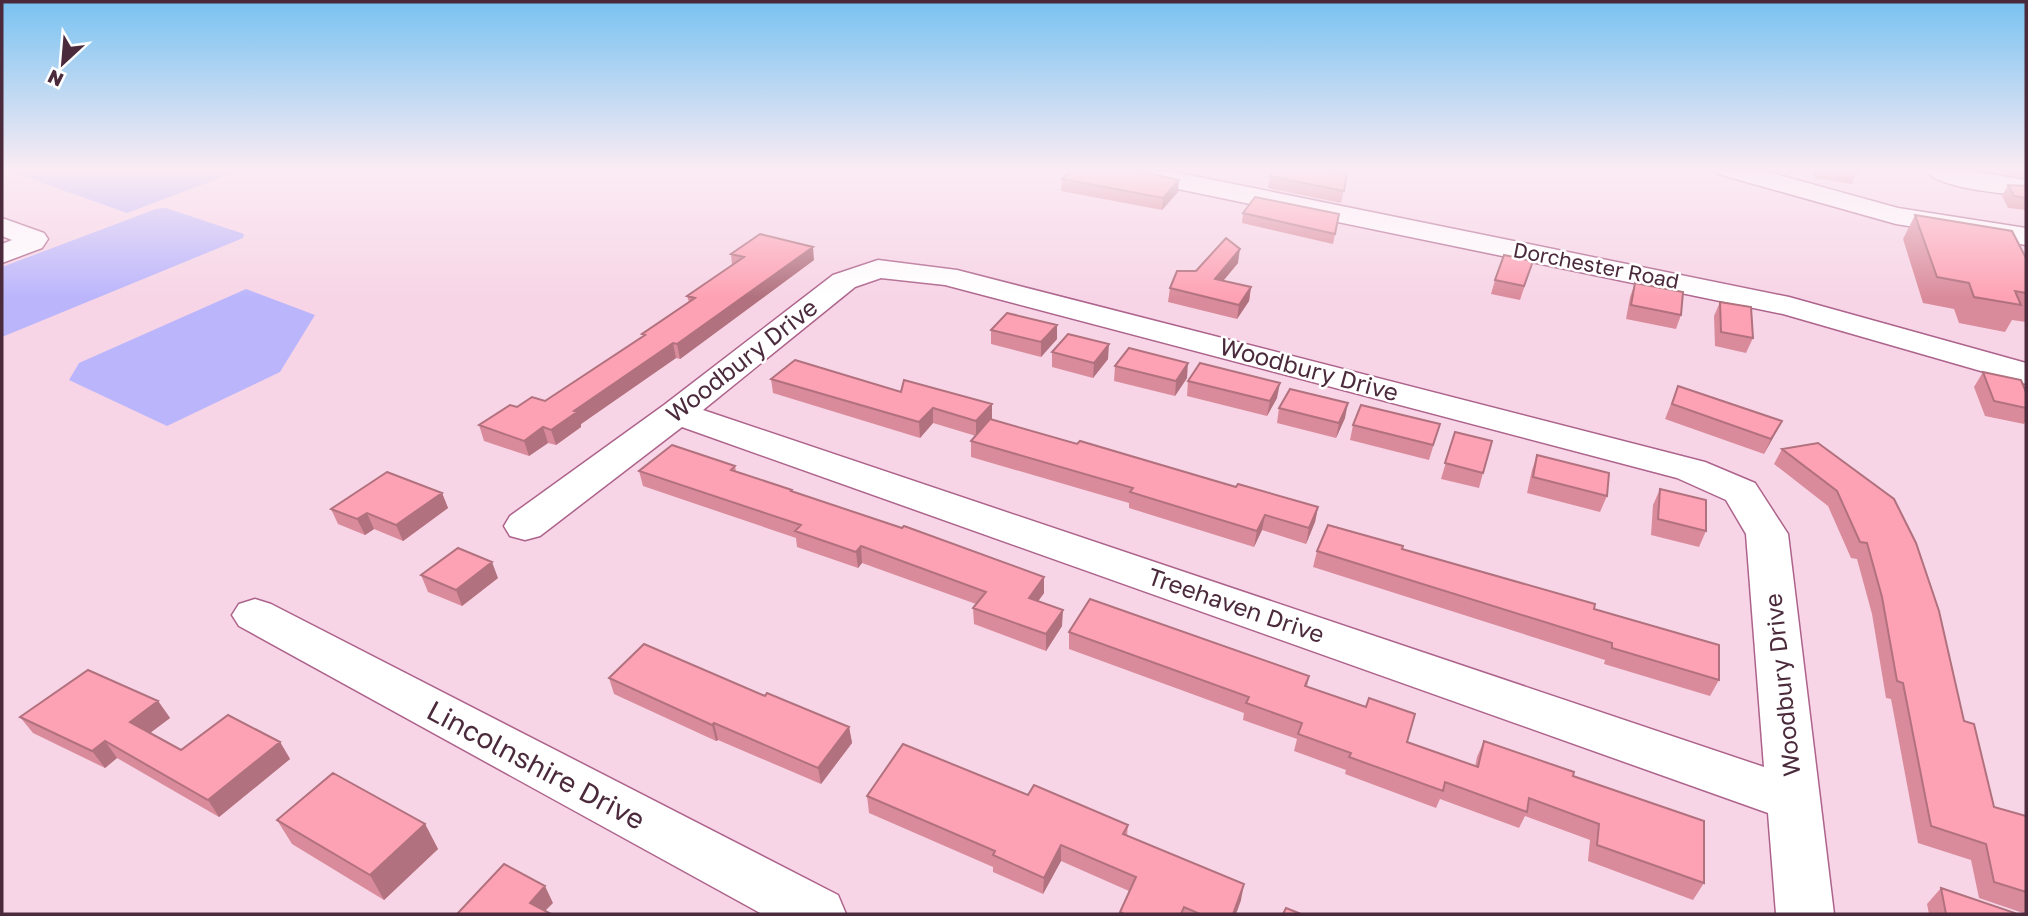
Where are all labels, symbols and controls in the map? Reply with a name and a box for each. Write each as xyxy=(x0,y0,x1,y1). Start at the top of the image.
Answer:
north arrow xyxy=(28,28,98,98)
text: N xyxy=(44,65,67,92)
street label: Dorchester Road xyxy=(1511,236,1681,294)
street label: Woodbury Drive xyxy=(660,292,822,428)
street label: Woodbury Drive xyxy=(1217,331,1402,406)
street label: Treehaven Drive xyxy=(1144,561,1328,648)
street label: Woodbury Drive xyxy=(1757,592,1806,778)
street label: Lincolnshire Drive xyxy=(422,693,651,836)

